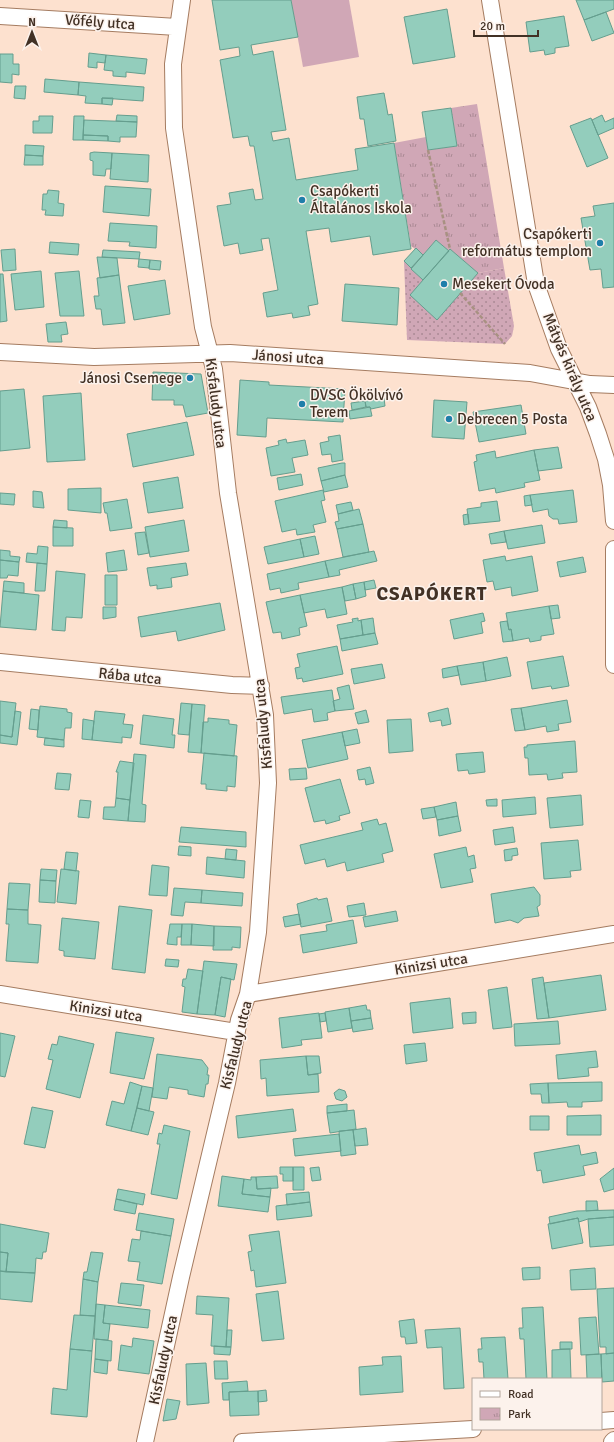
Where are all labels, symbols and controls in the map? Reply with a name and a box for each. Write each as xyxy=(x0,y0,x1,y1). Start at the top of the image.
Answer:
street label: Vőfély utca xyxy=(64,11,136,33)
north arrow xyxy=(12,12,52,52)
scale bar xyxy=(474,12,538,38)
text: N xyxy=(28,16,36,29)
text: 20 m xyxy=(480,19,505,34)
place label: Csapókerti Általános Iskola xyxy=(310,182,412,217)
marker: Csapókerti Általános Iskola xyxy=(297,195,307,205)
place label: Csapókerti református templom xyxy=(462,225,592,260)
marker: Csapókerti református templom xyxy=(595,238,605,248)
place label: Mesekert Óvoda xyxy=(452,274,555,293)
marker: Mesekert Óvoda xyxy=(439,279,449,289)
street label: Mátyás király utca xyxy=(539,310,601,424)
street label: Jánosi utca xyxy=(252,346,324,368)
street label: Kisfaludy utca xyxy=(202,357,230,449)
place label: Jánosi Csemege xyxy=(80,369,182,387)
marker: Jánosi Csemege xyxy=(185,373,195,383)
place label: DVSC Ökölvívó Terem xyxy=(310,386,403,421)
marker: DVSC Ökölvívó Terem xyxy=(297,399,307,409)
place label: Debrecen 5 Posta xyxy=(457,410,568,428)
marker: Debrecen 5 Posta xyxy=(444,414,454,424)
district label: CSAPÓKERT xyxy=(376,582,488,606)
street label: Rába utca xyxy=(98,664,162,688)
street label: Kisfaludy utca xyxy=(250,678,276,770)
street label: Kinizsi utca xyxy=(393,949,469,979)
street label: Kinizsi utca xyxy=(68,996,144,1026)
street label: Kisfaludy utca xyxy=(216,999,256,1091)
street label: Kisfaludy utca xyxy=(145,1314,181,1406)
legend xyxy=(472,1378,602,1430)
text: Road xyxy=(508,1387,534,1402)
text: Park xyxy=(508,1407,531,1422)

